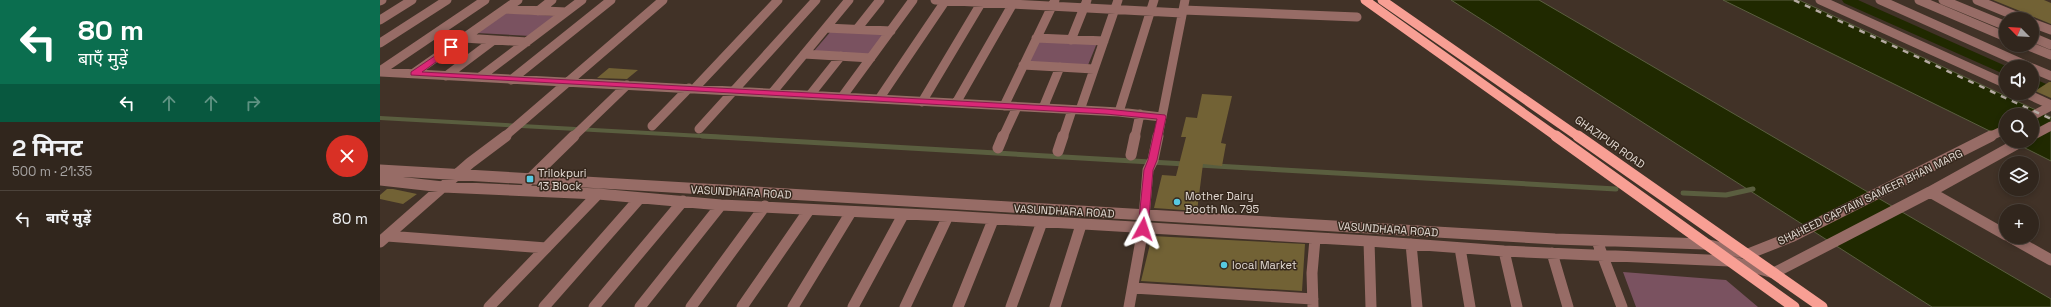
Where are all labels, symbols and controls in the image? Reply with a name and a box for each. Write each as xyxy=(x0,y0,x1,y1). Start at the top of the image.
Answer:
text: 80 m xyxy=(78,12,144,48)
north arrow xyxy=(1999,12,2039,52)
map controls xyxy=(1999,12,2039,244)
icon: left xyxy=(12,16,64,68)
pin xyxy=(434,30,468,64)
icon: arrive xyxy=(440,36,462,58)
text: बाएँ मुड़ें xyxy=(78,47,128,70)
button: sound xyxy=(1999,60,2039,100)
icon: left xyxy=(116,92,138,114)
icon: ahead xyxy=(158,92,180,114)
icon: ahead xyxy=(200,92,222,114)
icon: right xyxy=(242,92,264,114)
button: search xyxy=(1999,108,2039,148)
street label: GHAZIPUR ROAD xyxy=(1572,113,1648,171)
text: 2 मिनट xyxy=(12,132,83,163)
button: close xyxy=(326,135,368,177)
street label: SHAHEED CAPTAIN SAMEER BHAN MARG xyxy=(1775,146,1965,248)
button: layers xyxy=(1999,156,2039,196)
text: 500 m · 21:35 xyxy=(12,163,92,180)
place label: Trilokpuri 13 Block xyxy=(538,166,587,193)
marker: Trilokpuri 13 Block xyxy=(525,174,535,184)
street label: VASUNDHARA ROAD xyxy=(690,182,792,202)
place label: Mother Dairy Booth No. 795 xyxy=(1185,189,1259,216)
marker: Mother Dairy Booth No. 795 xyxy=(1172,197,1182,207)
street label: VASUNDHARA ROAD xyxy=(1013,201,1115,221)
button: + xyxy=(1999,204,2039,244)
icon: left xyxy=(12,208,34,230)
text: बाएँ मुड़ें xyxy=(46,208,91,227)
position arrow xyxy=(1122,208,1164,250)
text: 80 m xyxy=(332,209,368,228)
street label: VASUNDHARA ROAD xyxy=(1337,218,1439,240)
place label: local Market xyxy=(1232,258,1297,272)
marker: local Market xyxy=(1219,260,1229,270)

